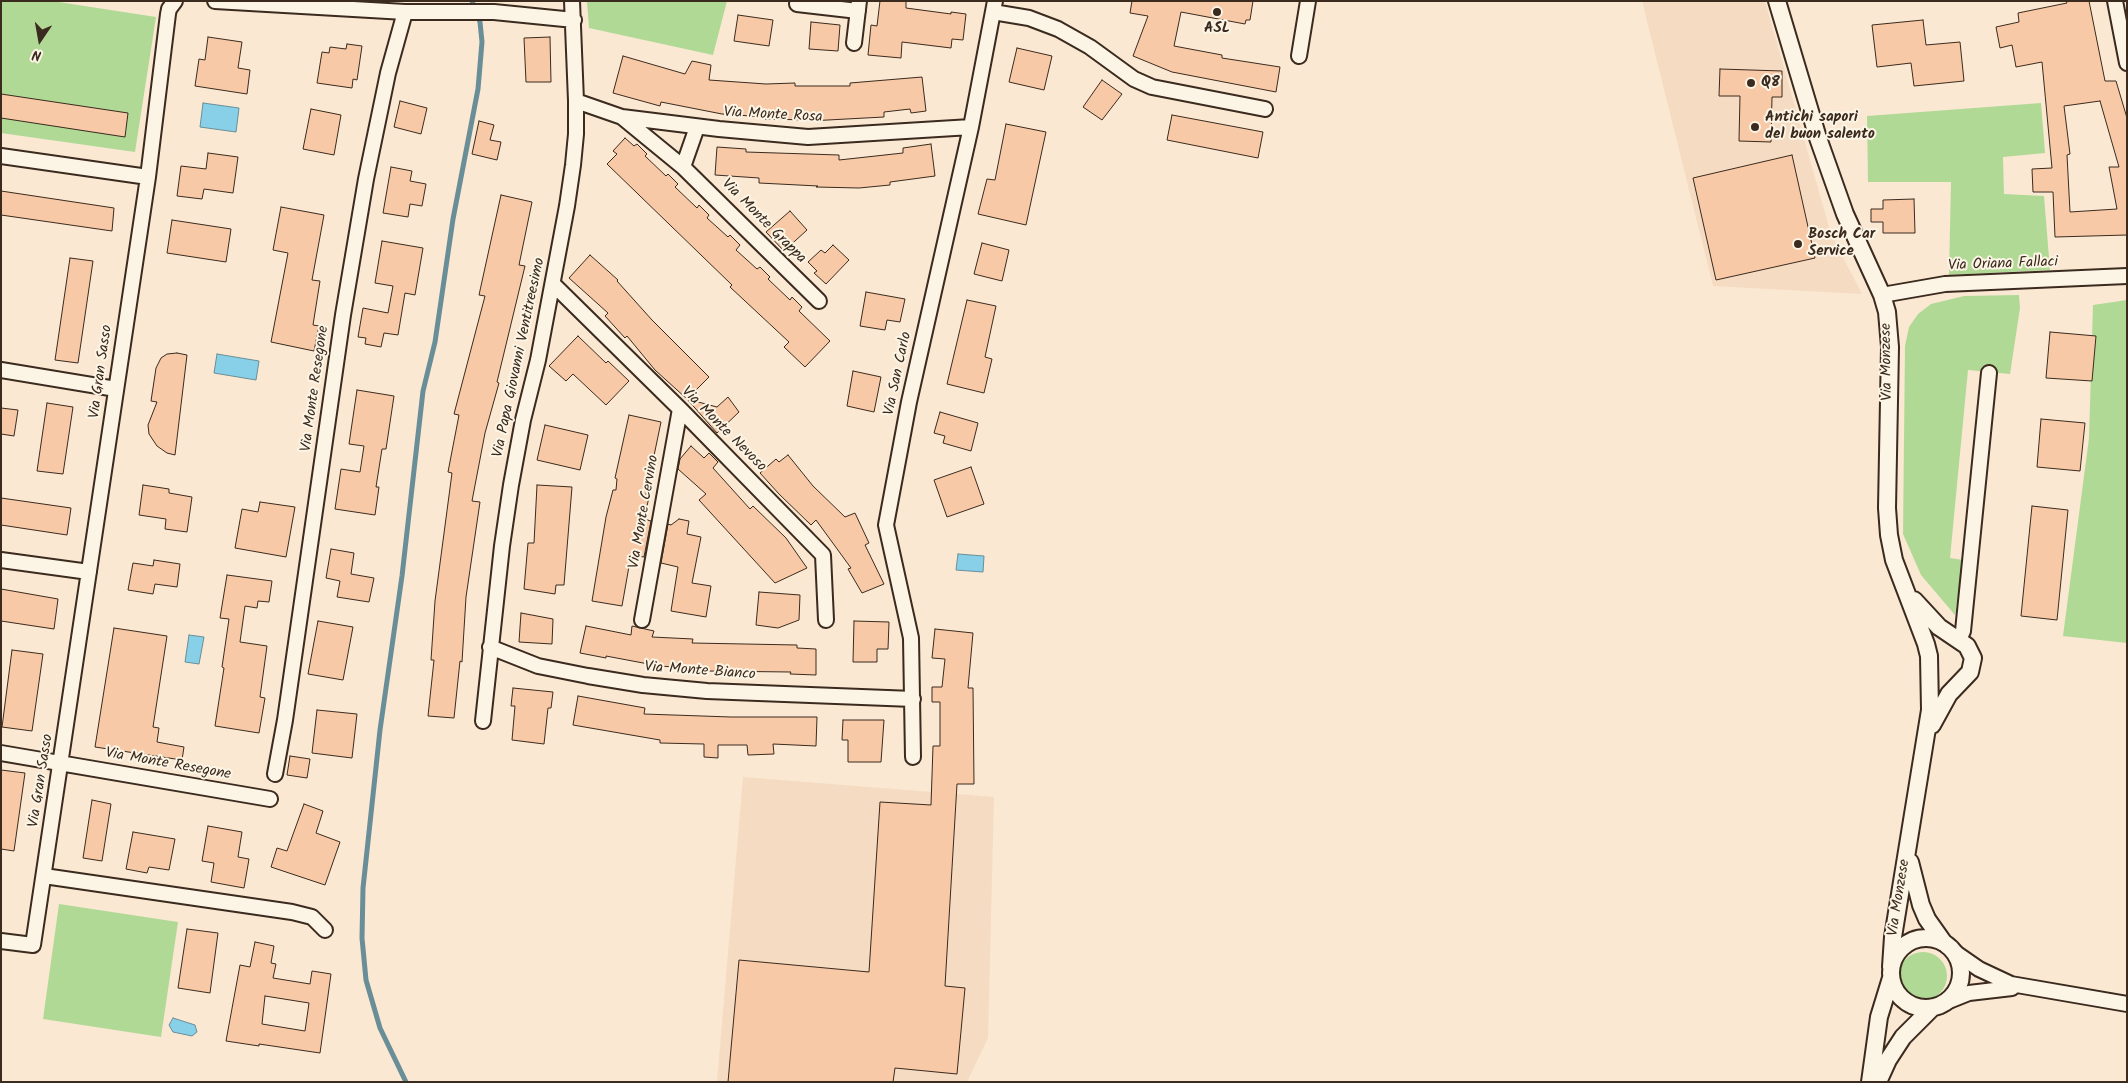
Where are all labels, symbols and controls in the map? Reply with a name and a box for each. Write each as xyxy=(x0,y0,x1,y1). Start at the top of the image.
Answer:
marker: ASL xyxy=(1211,6,1223,18)
north arrow xyxy=(15,15,65,65)
place label: ASL xyxy=(1204,20,1230,38)
text: N xyxy=(30,43,43,66)
place label: Q8 xyxy=(1761,74,1780,92)
marker: Q8 xyxy=(1745,77,1757,89)
street label: Via Monte Rosa xyxy=(723,104,823,128)
place label: Antichi sapori del buon salento xyxy=(1765,109,1875,144)
marker: Antichi sapori del buon salento xyxy=(1749,121,1761,133)
street label: Via Monte Grappa xyxy=(717,176,809,268)
place label: Bosch Car Service xyxy=(1808,226,1875,261)
marker: Bosch Car Service xyxy=(1792,238,1804,250)
street label: Via Oriana Fallaci xyxy=(1948,254,2058,276)
street label: Via Papa Giovanni Ventitreesimo xyxy=(490,257,550,459)
street label: Via Monzese xyxy=(1878,323,1898,401)
street label: Via Gran Sasso xyxy=(87,324,117,420)
street label: Via Monte Resegone xyxy=(298,325,334,453)
street label: Via San Carlo xyxy=(881,331,917,417)
street label: Via Monte Nevoso xyxy=(677,384,769,476)
street label: Via Monte Cervino xyxy=(626,454,664,570)
street label: Via Monte Bianco xyxy=(644,659,756,685)
street label: Via Gran Sasso xyxy=(26,733,58,829)
street label: Via Monte Resegone xyxy=(104,745,232,785)
street label: Via Monzese xyxy=(1885,858,1915,938)

